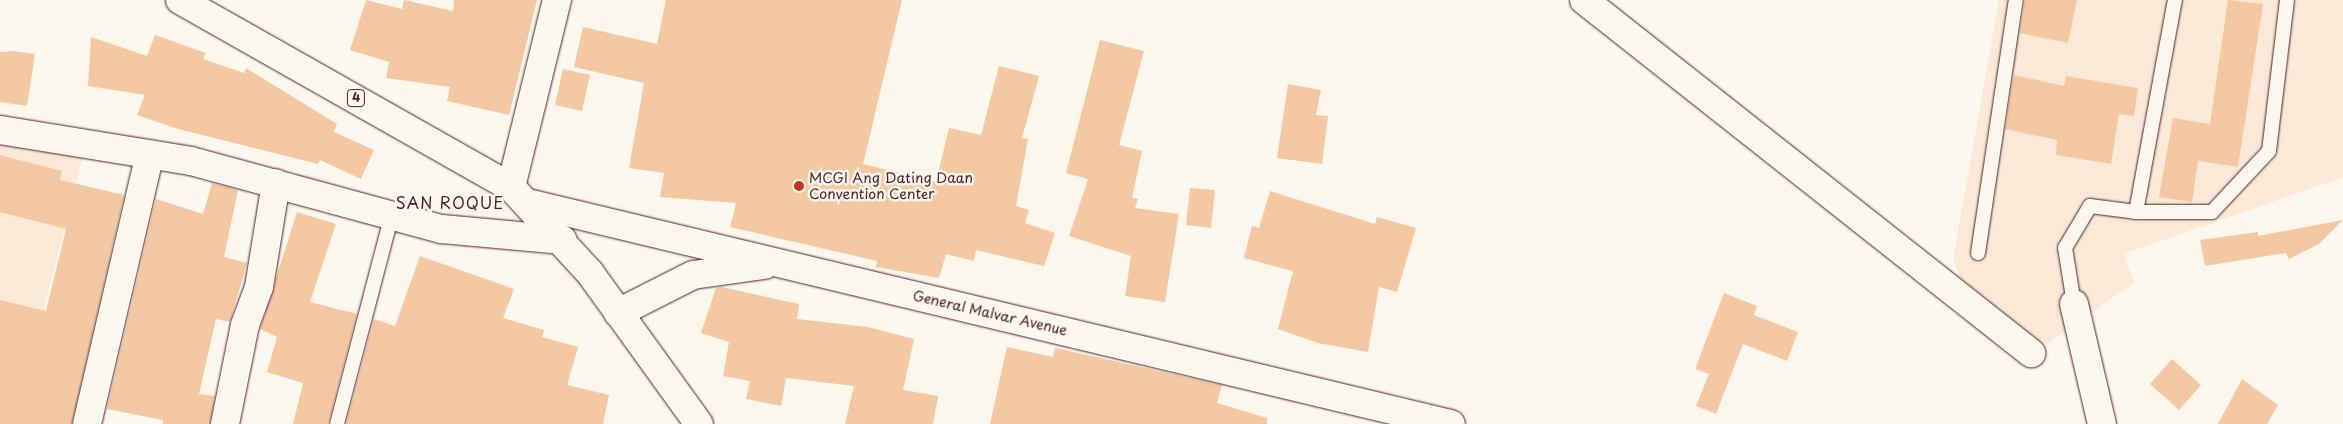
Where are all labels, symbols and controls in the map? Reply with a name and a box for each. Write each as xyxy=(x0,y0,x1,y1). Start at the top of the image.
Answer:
road number: 4 xyxy=(346,89,366,108)
place label: MCGI Ang Dating Daan Convention Center xyxy=(809,170,973,202)
marker: MCGI Ang Dating Daan Convention Center xyxy=(793,180,805,192)
district label: SAN ROQUE xyxy=(396,192,504,212)
street label: General Malvar Avenue xyxy=(911,287,1069,339)

